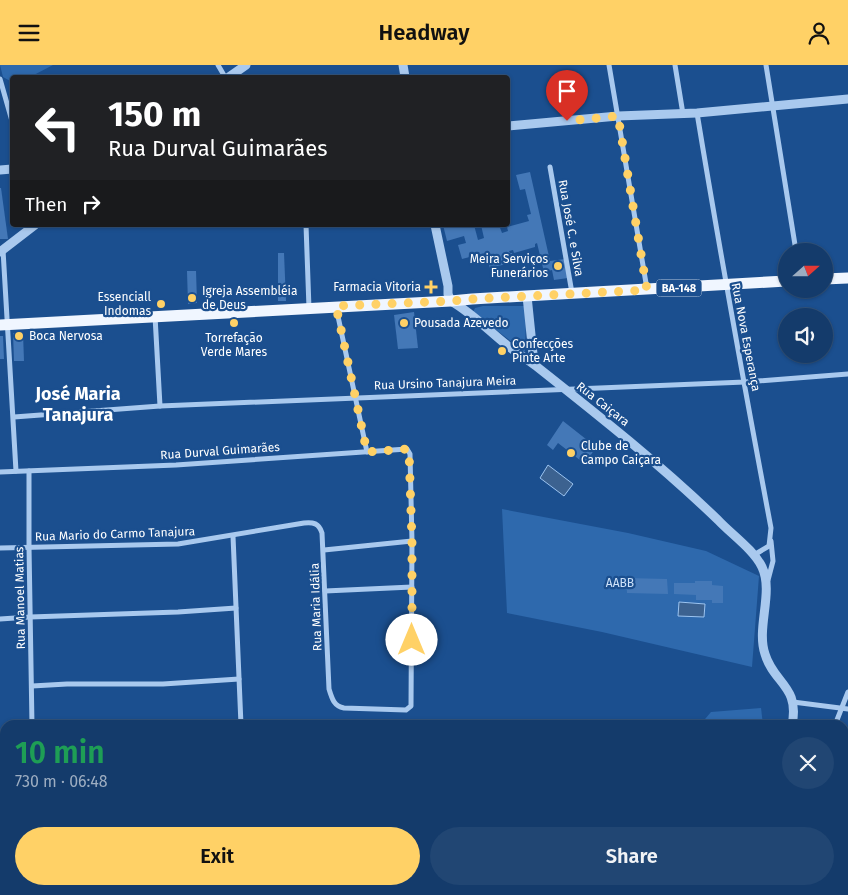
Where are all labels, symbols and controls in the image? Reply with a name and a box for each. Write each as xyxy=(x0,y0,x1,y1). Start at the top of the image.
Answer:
icon: menu xyxy=(15,19,43,47)
text: Headway xyxy=(379,19,469,46)
icon: person xyxy=(805,19,833,47)
pin xyxy=(546,70,588,121)
icon: arrive xyxy=(553,77,581,105)
text: 150 m xyxy=(108,93,201,135)
icon: left xyxy=(25,95,90,160)
text: Rua Durval Guimarães xyxy=(108,135,328,162)
street label: Rua José C. e Silva xyxy=(556,179,586,277)
icon: right xyxy=(77,190,105,218)
text: Then xyxy=(25,193,67,216)
north arrow xyxy=(778,243,832,297)
map controls xyxy=(778,243,833,363)
place label: Meira Serviços Funerários xyxy=(470,252,548,280)
marker: Meira Serviços Funerários xyxy=(552,260,564,272)
road number: BA-148 xyxy=(656,279,702,297)
place label: Farmacia Vitoria xyxy=(333,280,421,294)
marker: Farmacia Vitoria xyxy=(425,281,437,293)
street label: Rua Nova Esperança xyxy=(729,282,763,392)
place label: Igreja Assembléia de Deus xyxy=(202,284,298,312)
place label: Essenciall Indomas xyxy=(97,290,151,318)
marker: Igreja Assembléia de Deus xyxy=(186,292,198,304)
marker: Essenciall Indomas xyxy=(155,298,167,310)
button: sound xyxy=(778,308,833,363)
place label: Pousada Azevedo xyxy=(414,316,509,330)
marker: Torrefação Verde Mares xyxy=(228,317,240,329)
marker: Pousada Azevedo xyxy=(398,317,410,329)
place label: Boca Nervosa xyxy=(29,329,103,343)
marker: Boca Nervosa xyxy=(13,330,25,342)
place label: Torrefação Verde Mares xyxy=(201,331,268,359)
place label: Confecções Pinte Arte xyxy=(512,337,574,365)
marker: Confecções Pinte Arte xyxy=(496,345,508,357)
street label: Rua Ursino Tanajura Meira xyxy=(374,374,516,392)
street label: Rua Caiçara xyxy=(574,379,632,429)
district label: José Maria Tanajura xyxy=(34,383,121,426)
place label: Clube de Campo Caiçara xyxy=(581,439,661,467)
street label: Rua Durval Guimarães xyxy=(160,440,281,462)
marker: Clube de Campo Caiçara xyxy=(565,447,577,459)
street label: Rua Mario do Carmo Tanajura xyxy=(35,524,195,544)
street label: Rua Manoel Matias xyxy=(12,546,28,649)
street label: Rua Maria Idália xyxy=(307,563,325,651)
park label: AABB xyxy=(606,576,634,590)
position arrow xyxy=(385,613,437,665)
text: 10 min xyxy=(15,735,105,771)
button: close xyxy=(782,737,834,789)
text: 730 m · 06:48 xyxy=(15,772,108,791)
button: Exit xyxy=(15,827,420,885)
button: Share xyxy=(430,827,834,885)

